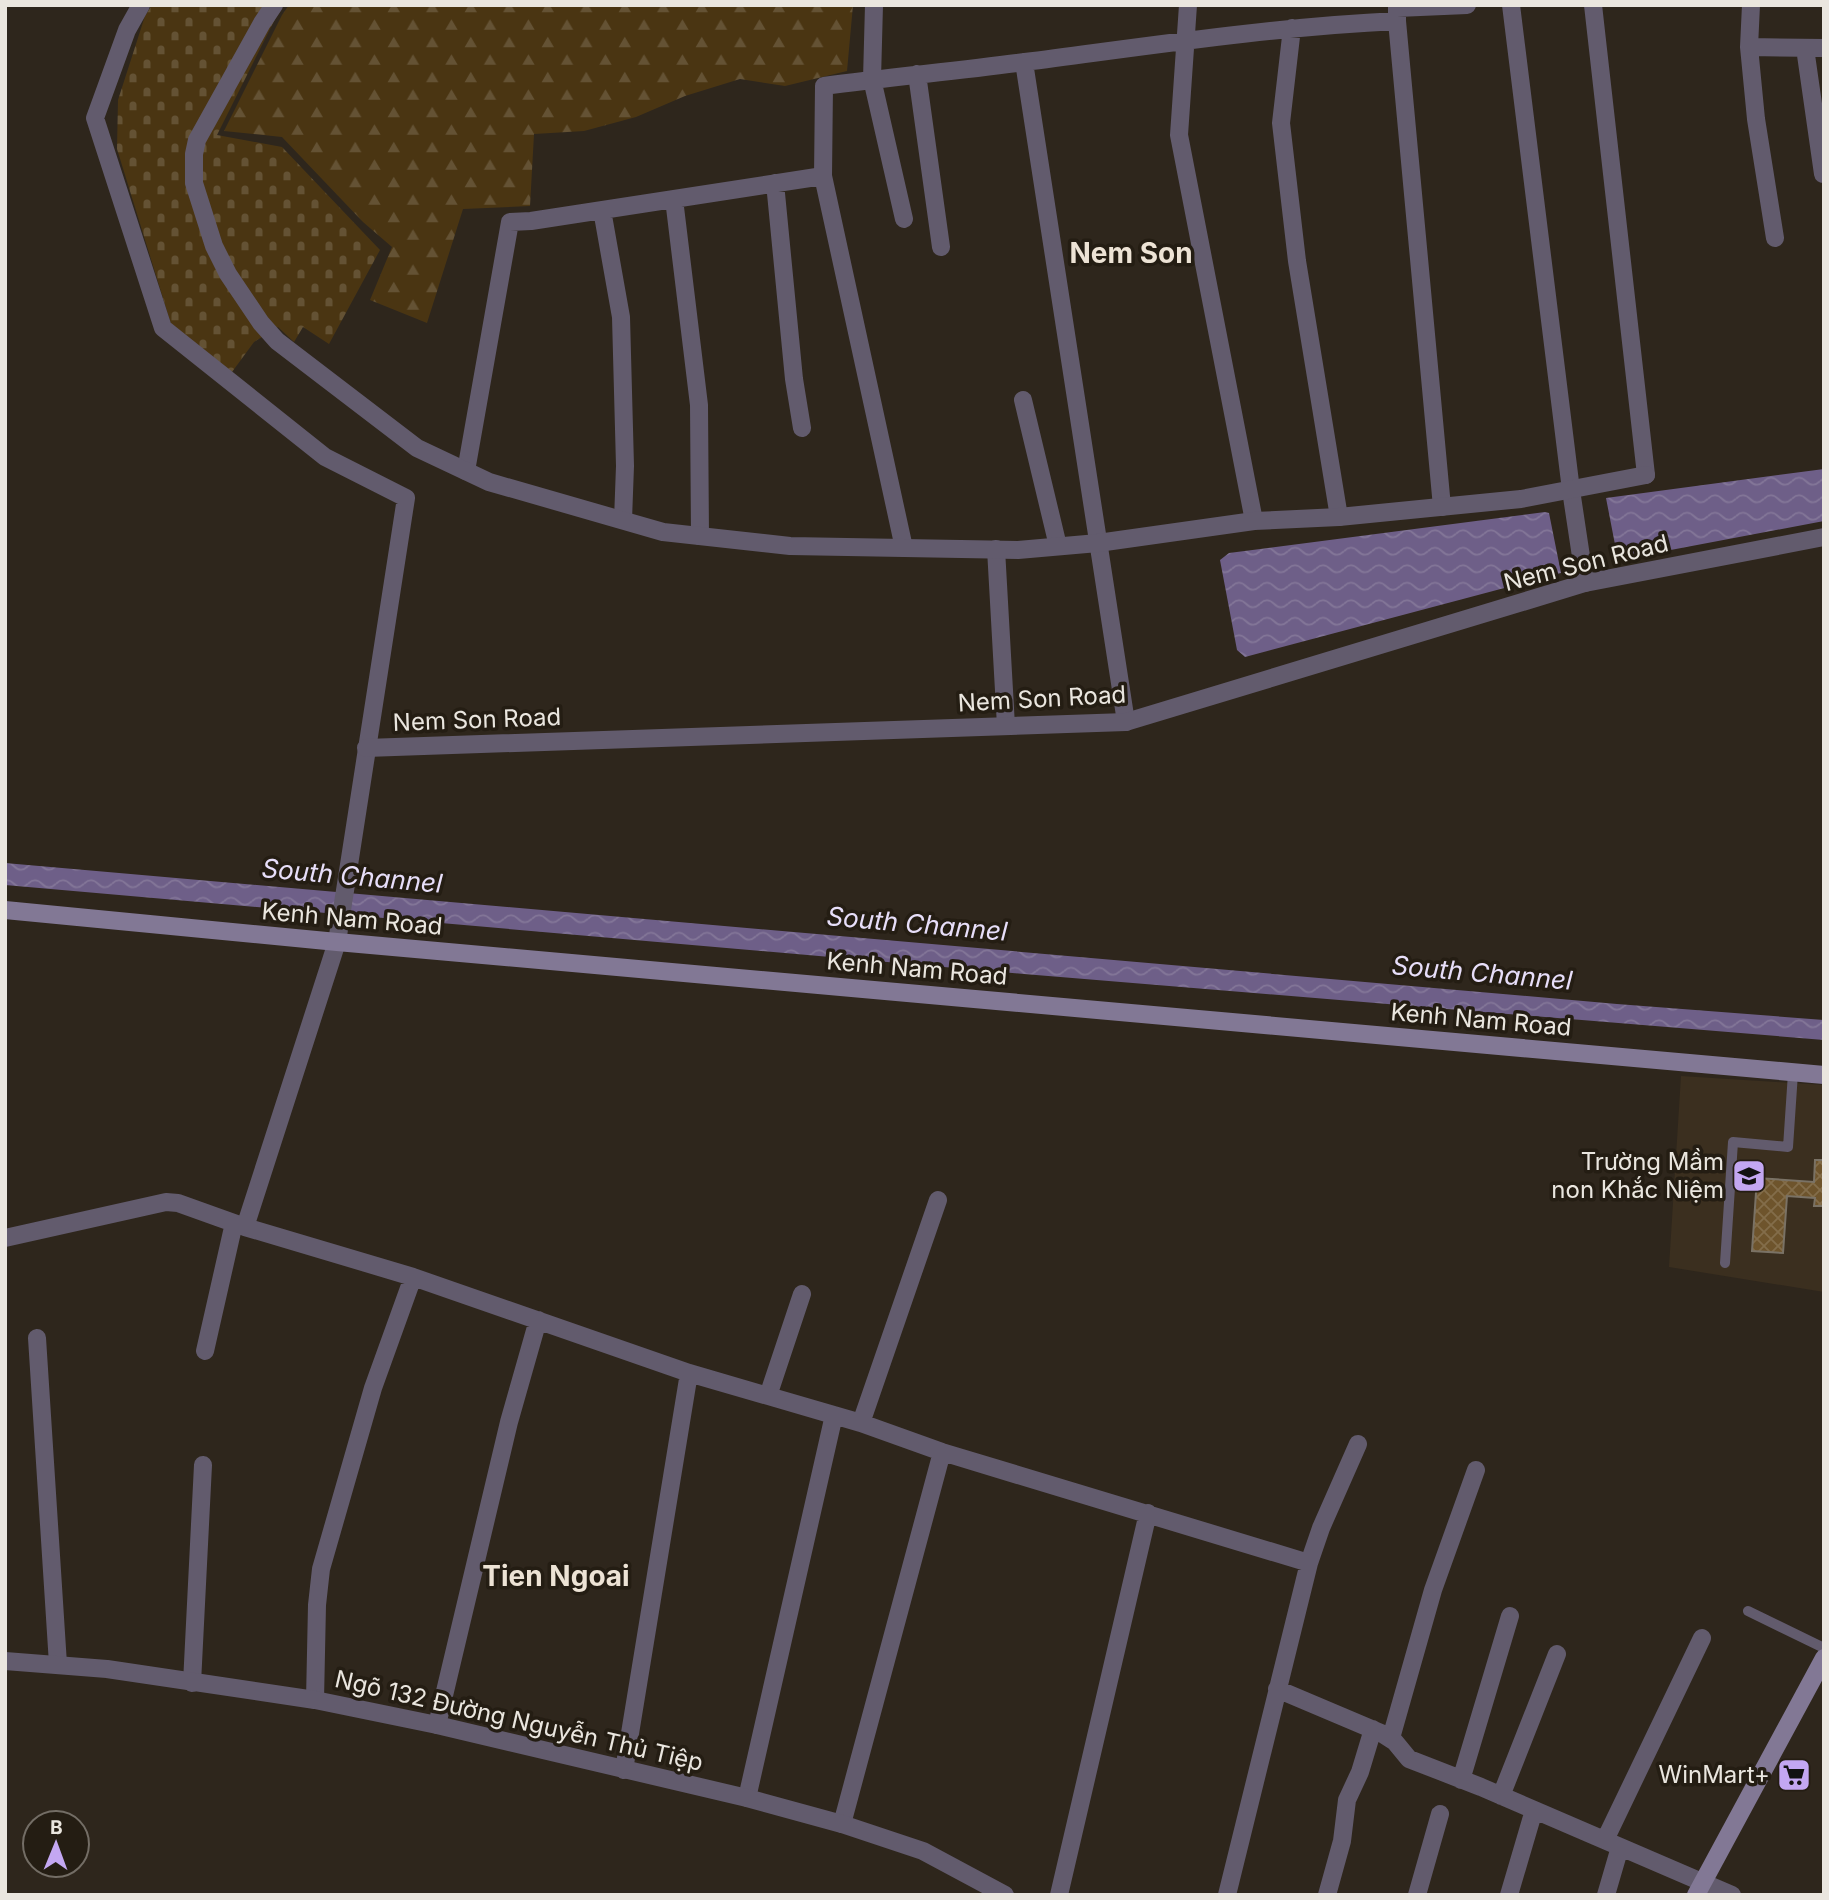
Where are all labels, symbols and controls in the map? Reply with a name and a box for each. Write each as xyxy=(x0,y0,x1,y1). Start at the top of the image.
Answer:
district label: Nem Son xyxy=(1069,236,1193,270)
street label: Nem Son Road xyxy=(1501,528,1671,597)
street label: Nem Son Road xyxy=(957,680,1127,717)
street label: Nem Son Road xyxy=(392,702,562,737)
water label: South Channel xyxy=(260,852,444,899)
street label: Kenh Nam Road xyxy=(260,896,444,941)
water label: South Channel xyxy=(825,900,1009,947)
street label: Kenh Nam Road xyxy=(825,946,1009,991)
water label: South Channel xyxy=(1390,949,1574,996)
street label: Kenh Nam Road xyxy=(1389,997,1573,1042)
place label: Trường Mầm non Khắc Niệm xyxy=(1551,1147,1724,1204)
school or university icon: Trường Mầm non Khắc Niệm xyxy=(1730,1157,1768,1195)
district label: Tien Ngoai xyxy=(482,1559,630,1593)
street label: Ngõ 132 Đường Nguyễn Thủ Tiệp xyxy=(332,1664,706,1777)
supermarket icon: WinMart+ xyxy=(1775,1756,1813,1794)
place label: WinMart+ xyxy=(1659,1760,1770,1789)
north arrow xyxy=(21,1809,91,1879)
text: B xyxy=(50,1816,63,1839)

